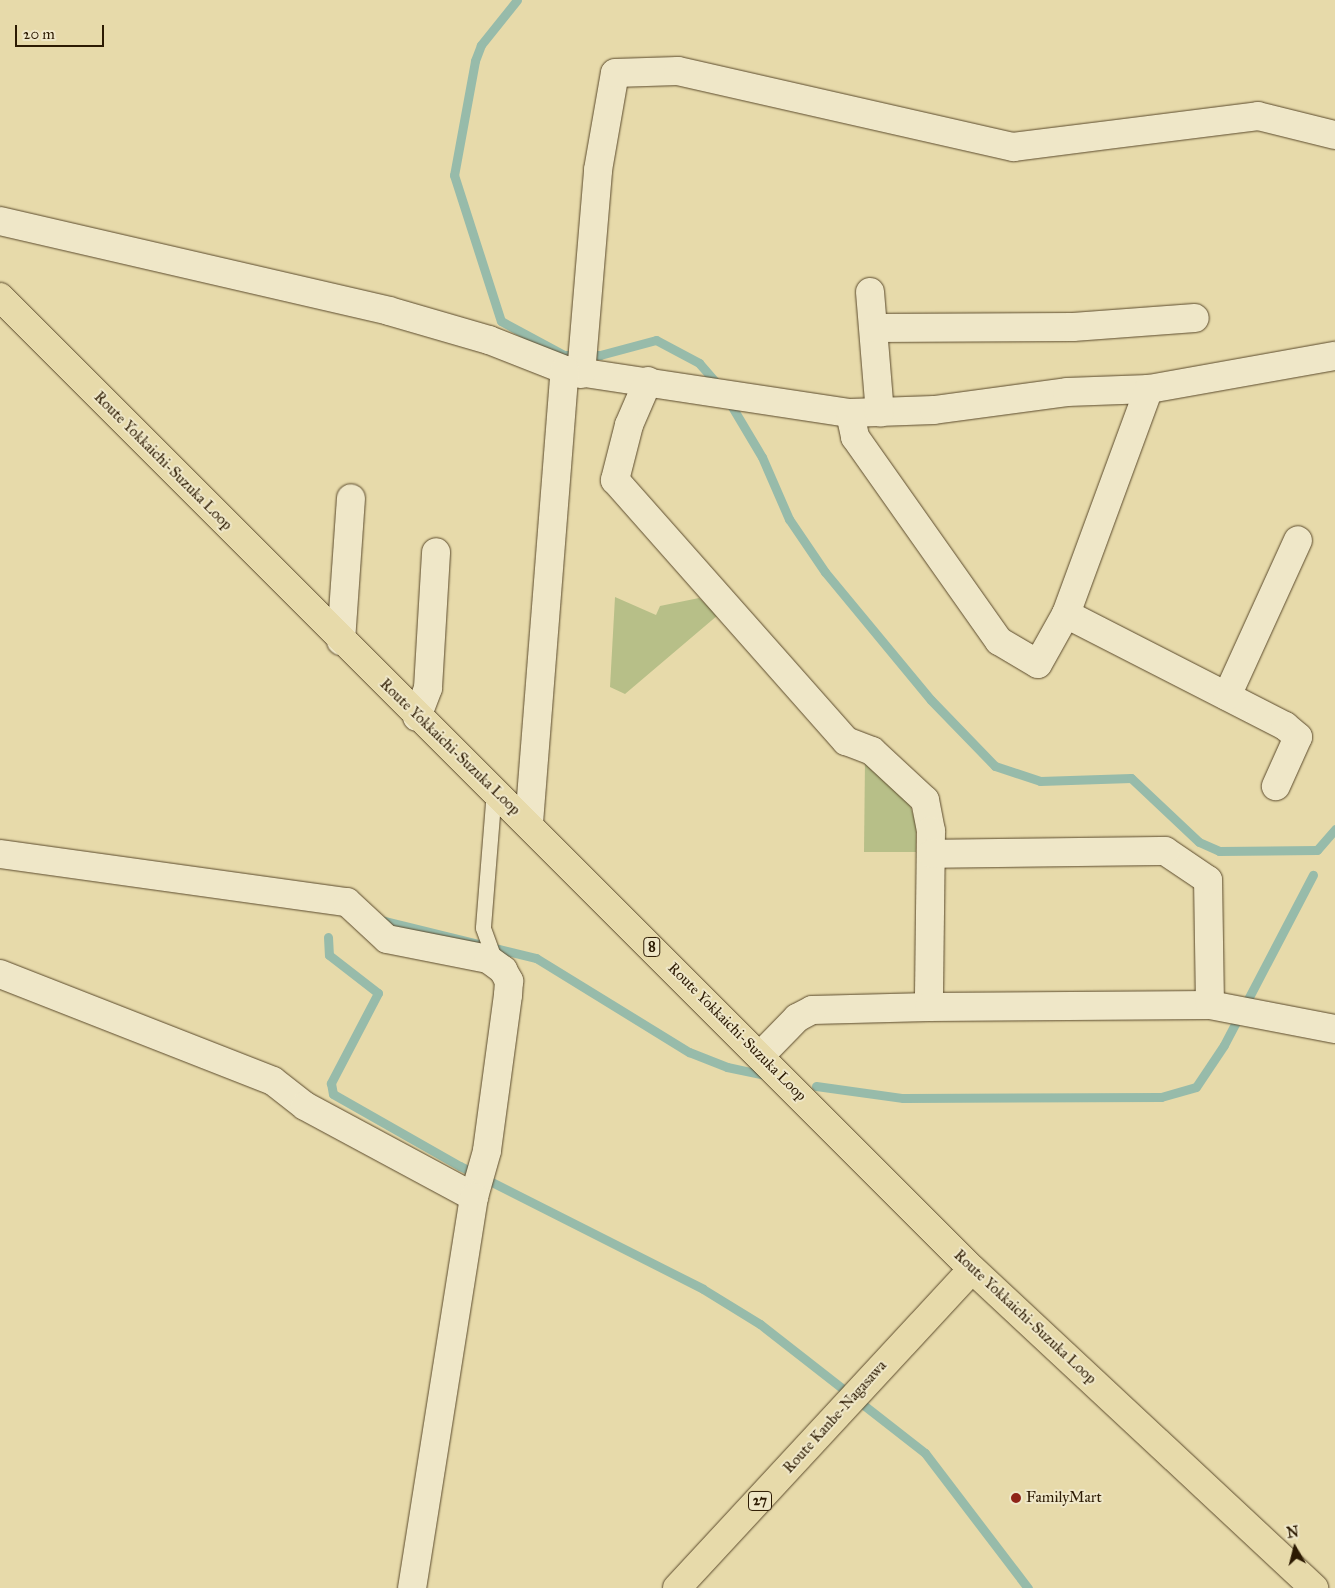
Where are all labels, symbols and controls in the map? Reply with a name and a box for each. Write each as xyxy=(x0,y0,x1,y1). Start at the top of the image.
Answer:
scale bar xyxy=(18,15,106,47)
text: 20 m xyxy=(23,25,55,43)
street label: Route Yokkaichi-Suzuka Loop xyxy=(90,388,236,534)
street label: Route Yokkaichi-Suzuka Loop xyxy=(376,675,524,819)
road number: 8 xyxy=(643,936,661,959)
street label: Route Yokkaichi-Suzuka Loop xyxy=(664,959,810,1105)
street label: Route Yokkaichi-Suzuka Loop xyxy=(950,1246,1100,1388)
street label: Route Kanbe-Nagasawa xyxy=(780,1357,890,1477)
place label: FamilyMart xyxy=(1026,1489,1102,1507)
road number: 27 xyxy=(748,1490,772,1512)
marker: FamilyMart xyxy=(1010,1492,1022,1504)
north arrow xyxy=(1270,1523,1320,1573)
text: N xyxy=(1286,1523,1300,1542)

